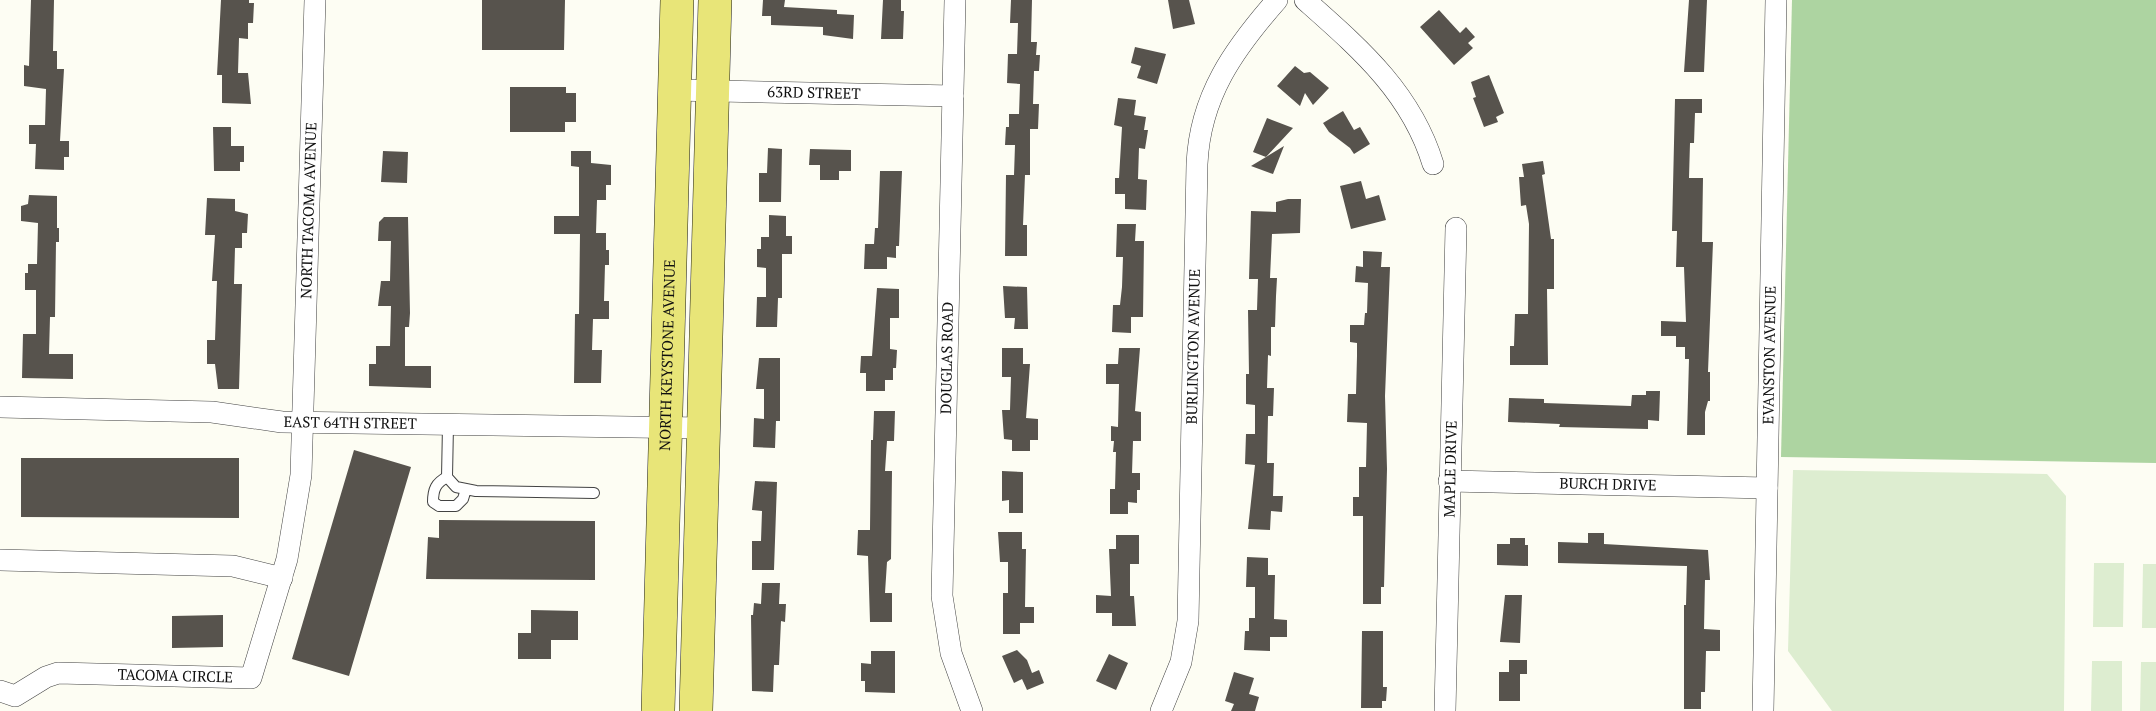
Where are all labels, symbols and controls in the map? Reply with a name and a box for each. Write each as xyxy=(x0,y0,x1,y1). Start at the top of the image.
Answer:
street label: 63RD STREET xyxy=(767,81,861,103)
street label: NORTH TACOMA AVENUE xyxy=(295,122,320,299)
street label: NORTH KEYSTONE AVENUE xyxy=(654,259,679,451)
street label: BURLINGTON AVENUE xyxy=(1181,269,1204,425)
street label: EVANSTON AVENUE xyxy=(1757,286,1780,425)
street label: DOUGLAS ROAD xyxy=(935,302,957,414)
street label: EAST 64TH STREET xyxy=(283,411,417,433)
street label: MAPLE DRIVE xyxy=(1438,420,1461,518)
street label: BURCH DRIVE xyxy=(1559,472,1657,495)
street label: TACOMA CIRCLE xyxy=(117,664,233,687)

